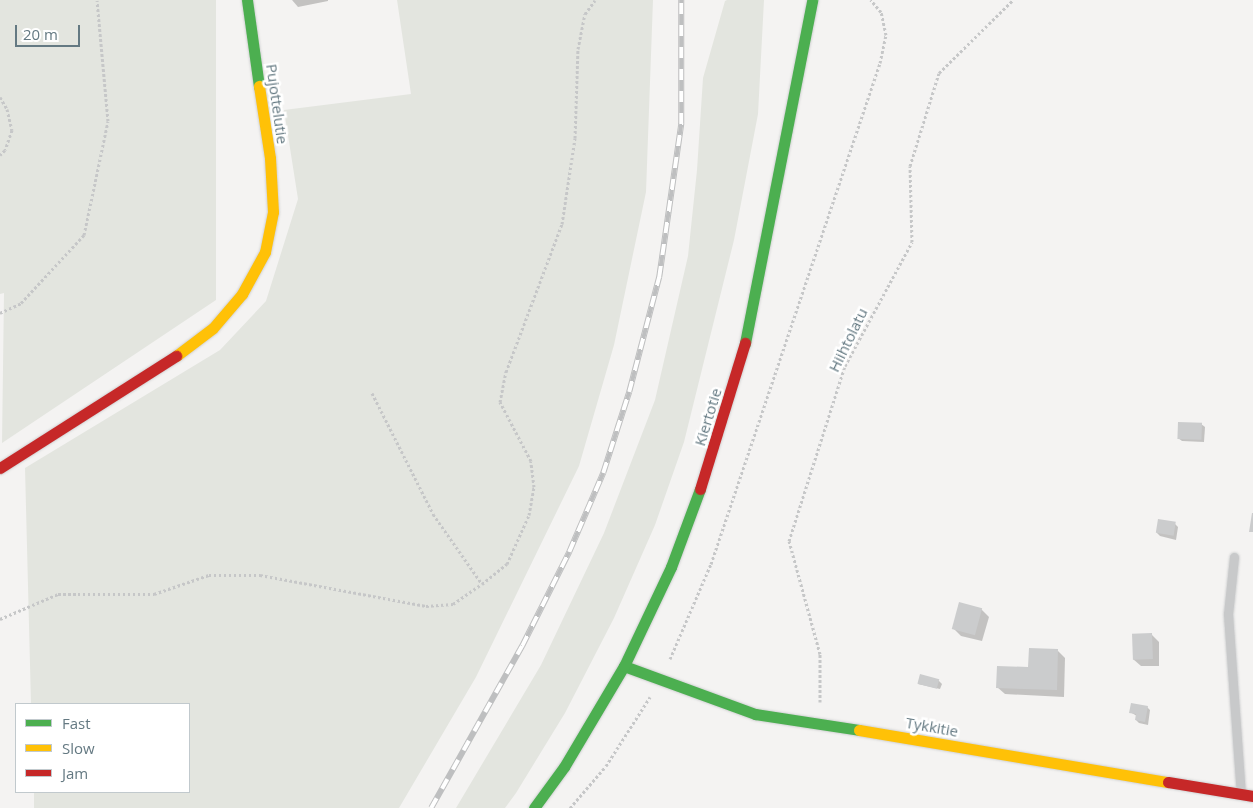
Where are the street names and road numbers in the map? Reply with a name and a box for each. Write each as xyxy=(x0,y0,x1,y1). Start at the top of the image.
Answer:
street label: Pujottelutie xyxy=(262,63,292,145)
street label: Hiihtolatu xyxy=(825,305,871,375)
street label: Kiertotie xyxy=(691,386,725,448)
street label: Tykkitie xyxy=(904,714,960,740)

